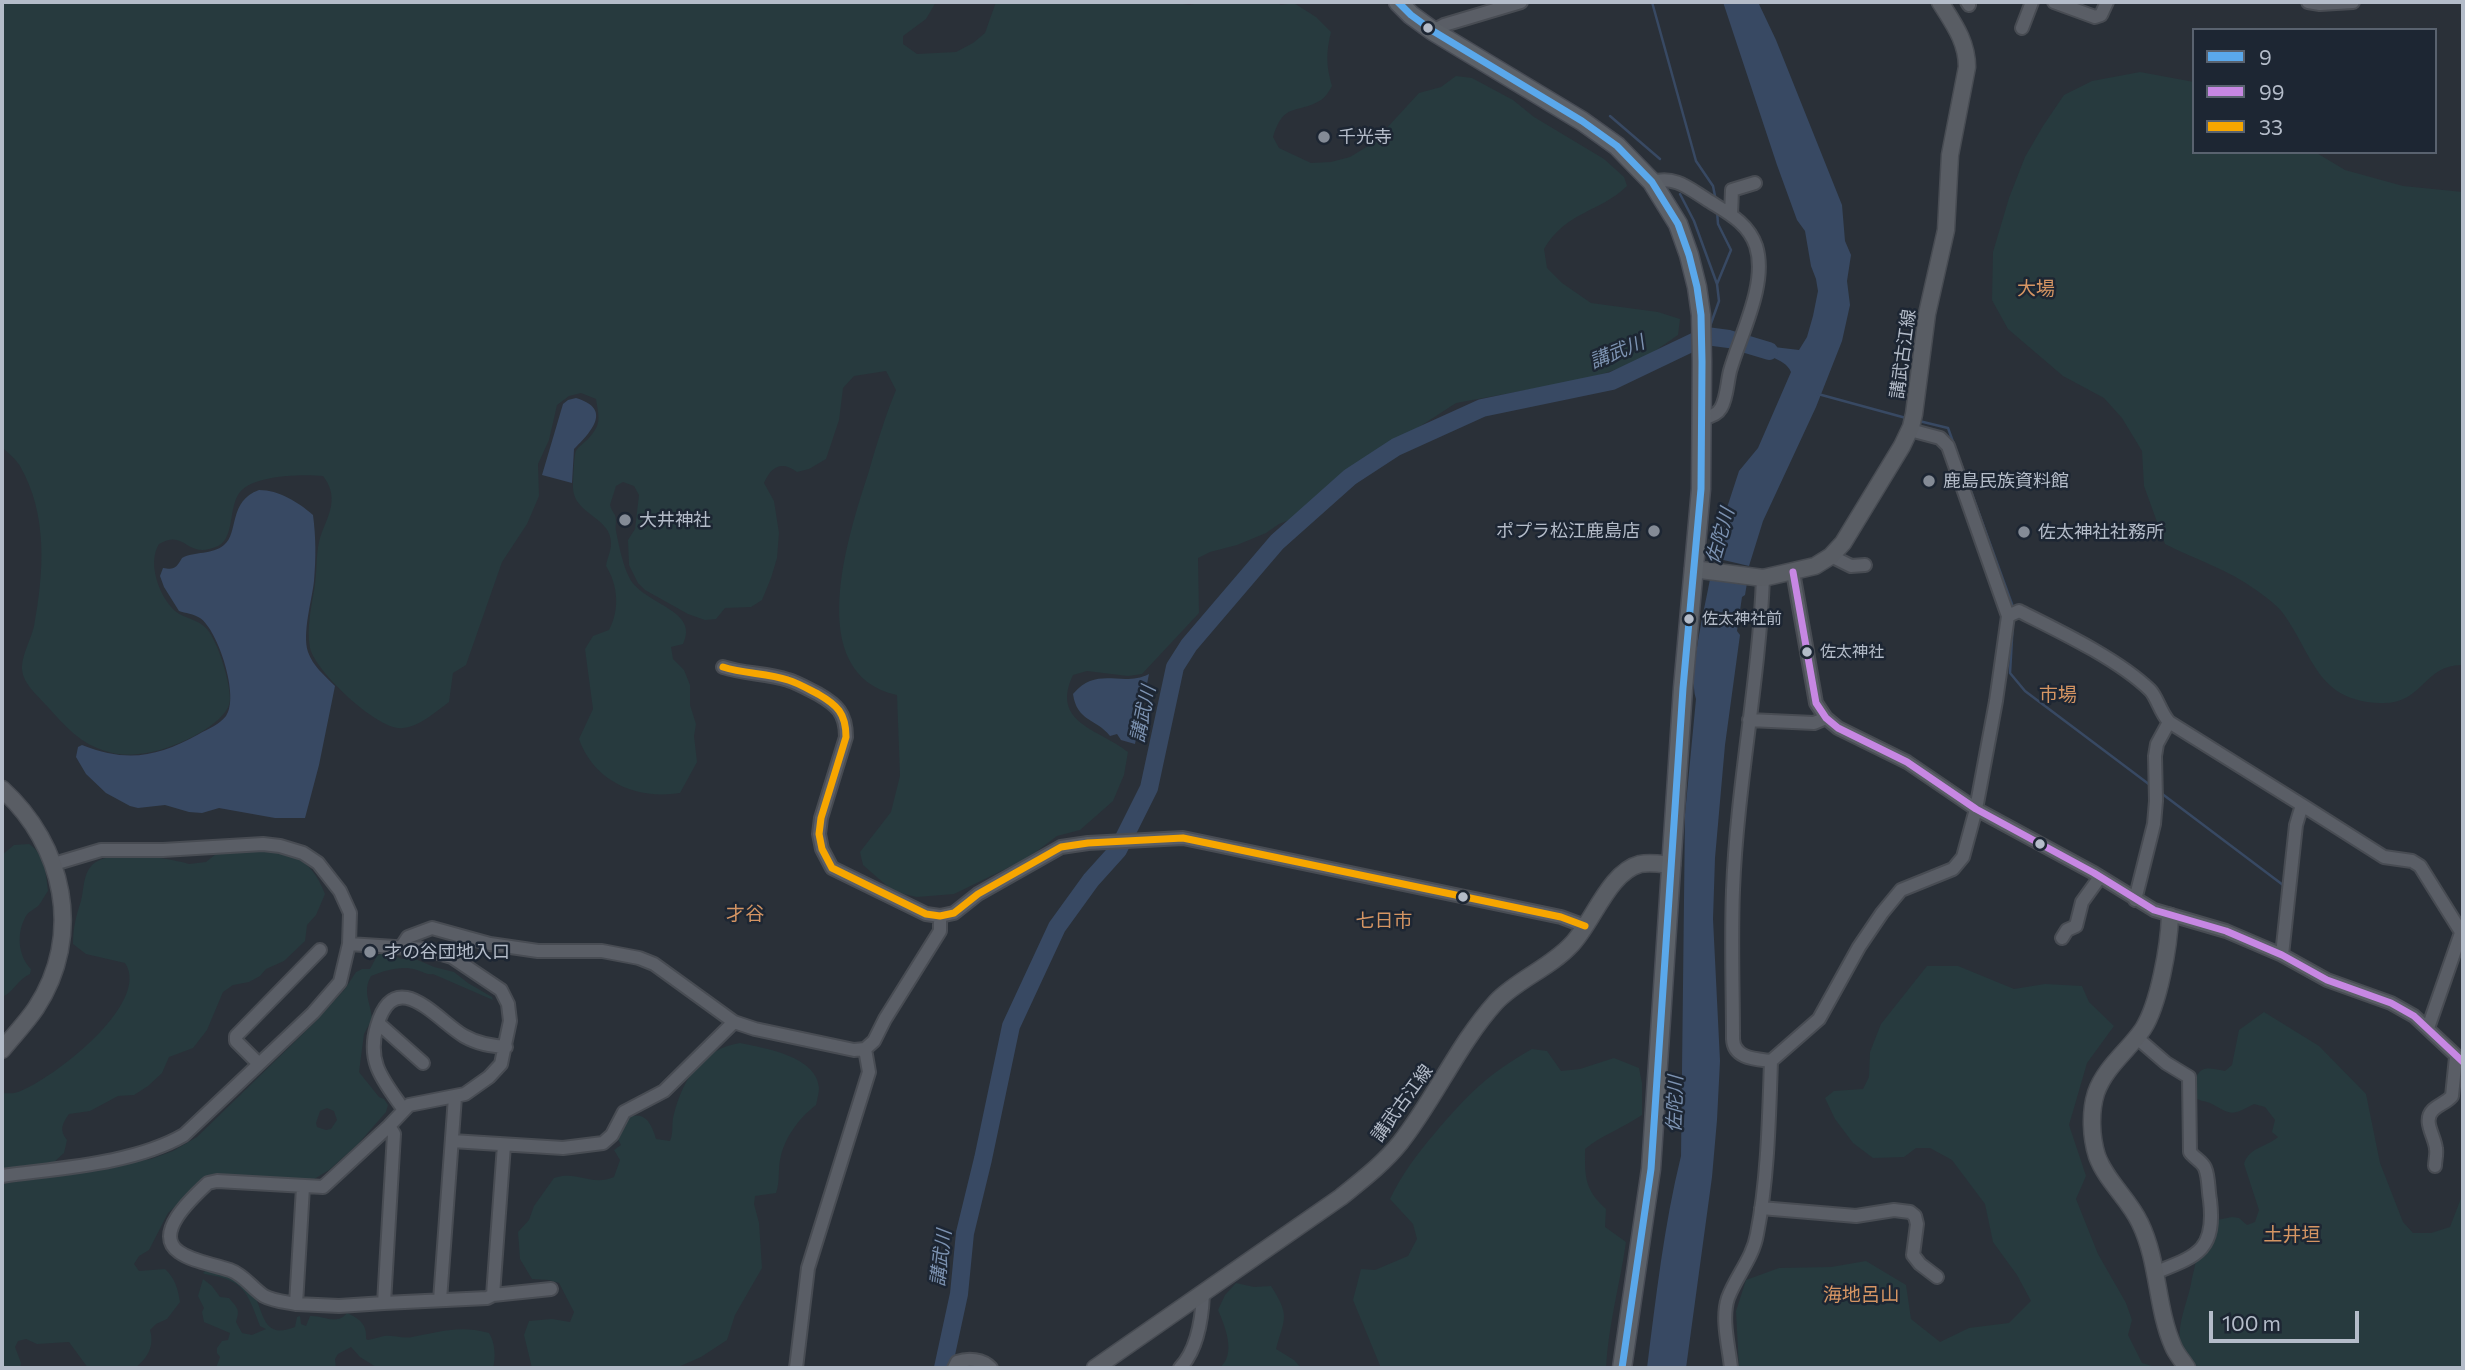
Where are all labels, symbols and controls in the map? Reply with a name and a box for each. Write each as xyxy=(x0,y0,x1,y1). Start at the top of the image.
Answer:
unlabelled marker xyxy=(1421,21,1435,35)
legend xyxy=(2192,28,2437,154)
text: 9 xyxy=(2259,44,2272,69)
text: 99 xyxy=(2259,79,2285,104)
text: 33 xyxy=(2259,114,2283,139)
place label: 千光寺 xyxy=(1338,126,1392,148)
marker: 千光寺 xyxy=(1316,129,1332,145)
district label: 大場 xyxy=(2017,278,2055,300)
street label: 講武古江線 xyxy=(1886,308,1920,400)
water label: 講武川 xyxy=(1586,331,1648,373)
place label: 鹿島民族資料館 xyxy=(1943,470,2069,492)
marker: 鹿島民族資料館 xyxy=(1921,473,1937,489)
water label: 佐陀川 xyxy=(1701,505,1739,567)
place label: 大井神社 xyxy=(639,509,711,531)
marker: 大井神社 xyxy=(617,512,633,528)
place label: ポプラ松江鹿島店 xyxy=(1496,520,1640,542)
place label: 佐太神社社務所 xyxy=(2038,521,2164,543)
marker: ポプラ松江鹿島店 xyxy=(1646,523,1662,539)
marker: 佐太神社社務所 xyxy=(2016,524,2032,540)
place label: 佐太神社前 xyxy=(1702,609,1782,629)
marker: 佐太神社前 xyxy=(1682,612,1696,626)
place label: 佐太神社 xyxy=(1820,642,1884,662)
marker: 佐太神社 xyxy=(1800,645,1814,659)
water label: 講武川 xyxy=(1126,684,1160,744)
district label: 市場 xyxy=(2039,684,2077,706)
unlabelled marker xyxy=(2033,837,2047,851)
unlabelled marker xyxy=(1456,890,1470,904)
district label: 才谷 xyxy=(726,903,764,925)
district label: 七日市 xyxy=(1356,910,1412,932)
place label: 才の谷団地入口 xyxy=(384,941,510,963)
marker: 才の谷団地入口 xyxy=(362,944,378,960)
street label: 講武古江線 xyxy=(1367,1060,1437,1146)
water label: 佐陀川 xyxy=(1663,1075,1687,1133)
district label: 土井垣 xyxy=(2264,1224,2320,1246)
water label: 講武川 xyxy=(926,1228,956,1288)
district label: 海地呂山 xyxy=(1823,1284,1899,1306)
scale bar xyxy=(2213,1296,2364,1340)
text: 100 m xyxy=(2222,1310,2281,1335)

